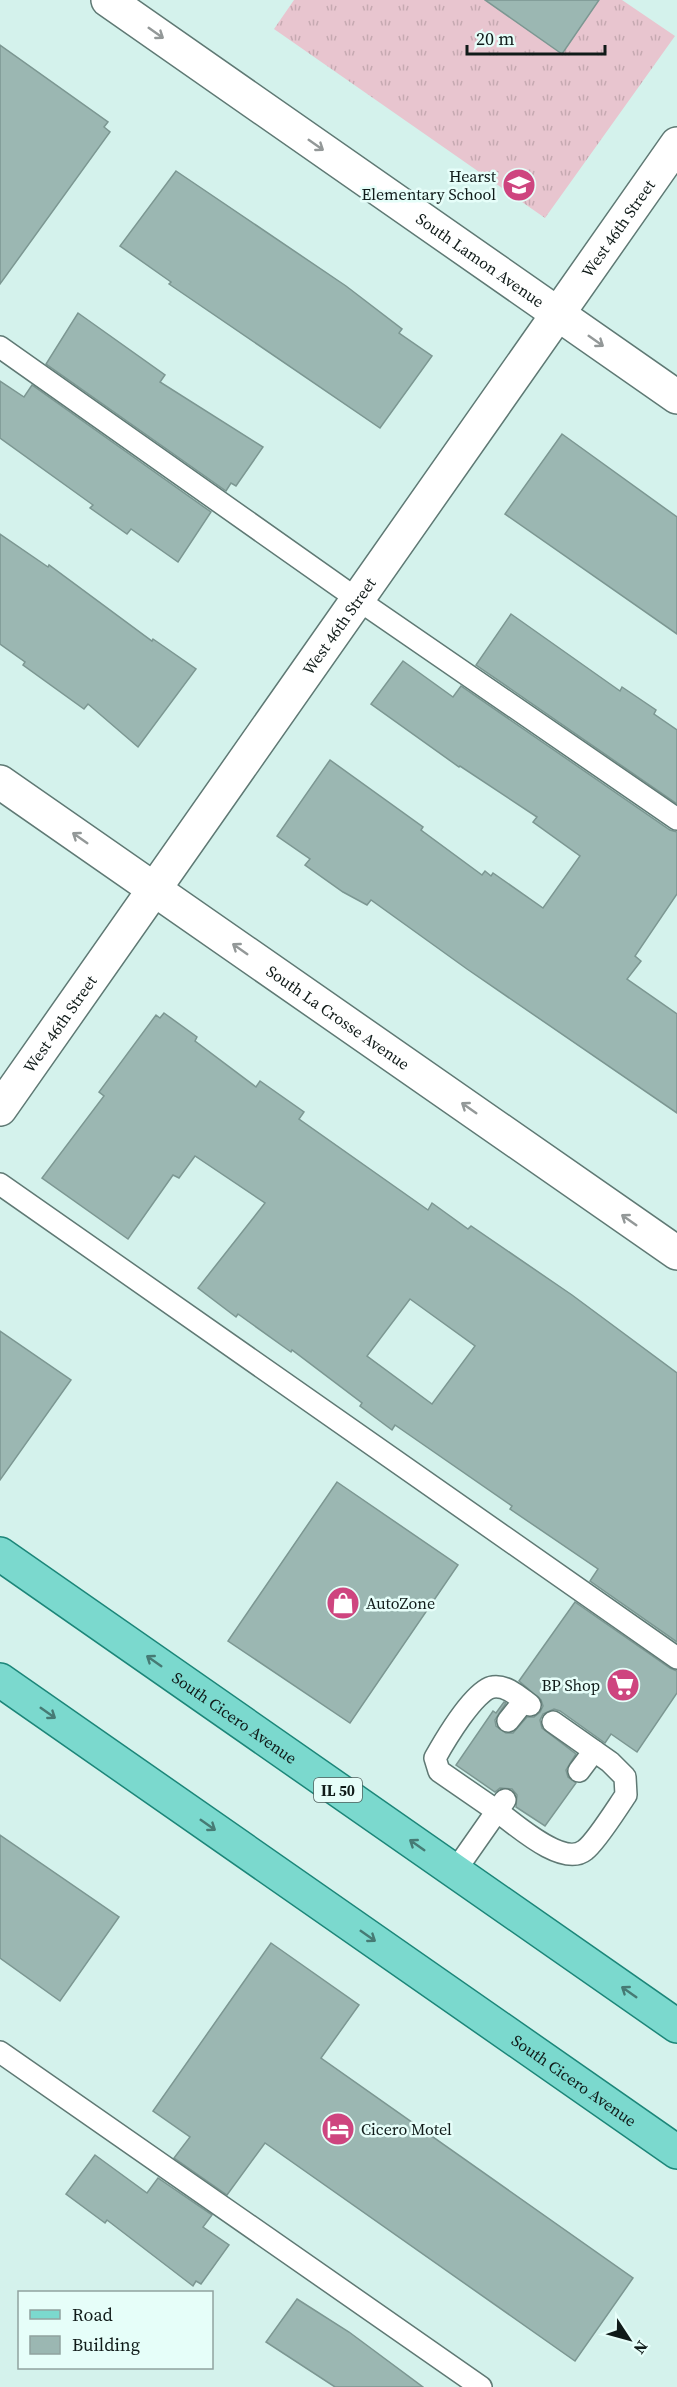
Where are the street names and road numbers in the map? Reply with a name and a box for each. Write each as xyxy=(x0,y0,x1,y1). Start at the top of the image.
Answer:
street label: West 46th Street xyxy=(576,174,660,281)
street label: South Lamon Avenue xyxy=(412,207,549,312)
street label: West 46th Street xyxy=(297,572,381,679)
street label: South La Crosse Avenue xyxy=(262,960,414,1075)
street label: West 46th Street xyxy=(18,970,102,1077)
street label: South Cicero Avenue xyxy=(168,1666,301,1769)
road number: IL 50 xyxy=(314,1778,362,1802)
street label: South Cicero Avenue xyxy=(508,2029,641,2131)

